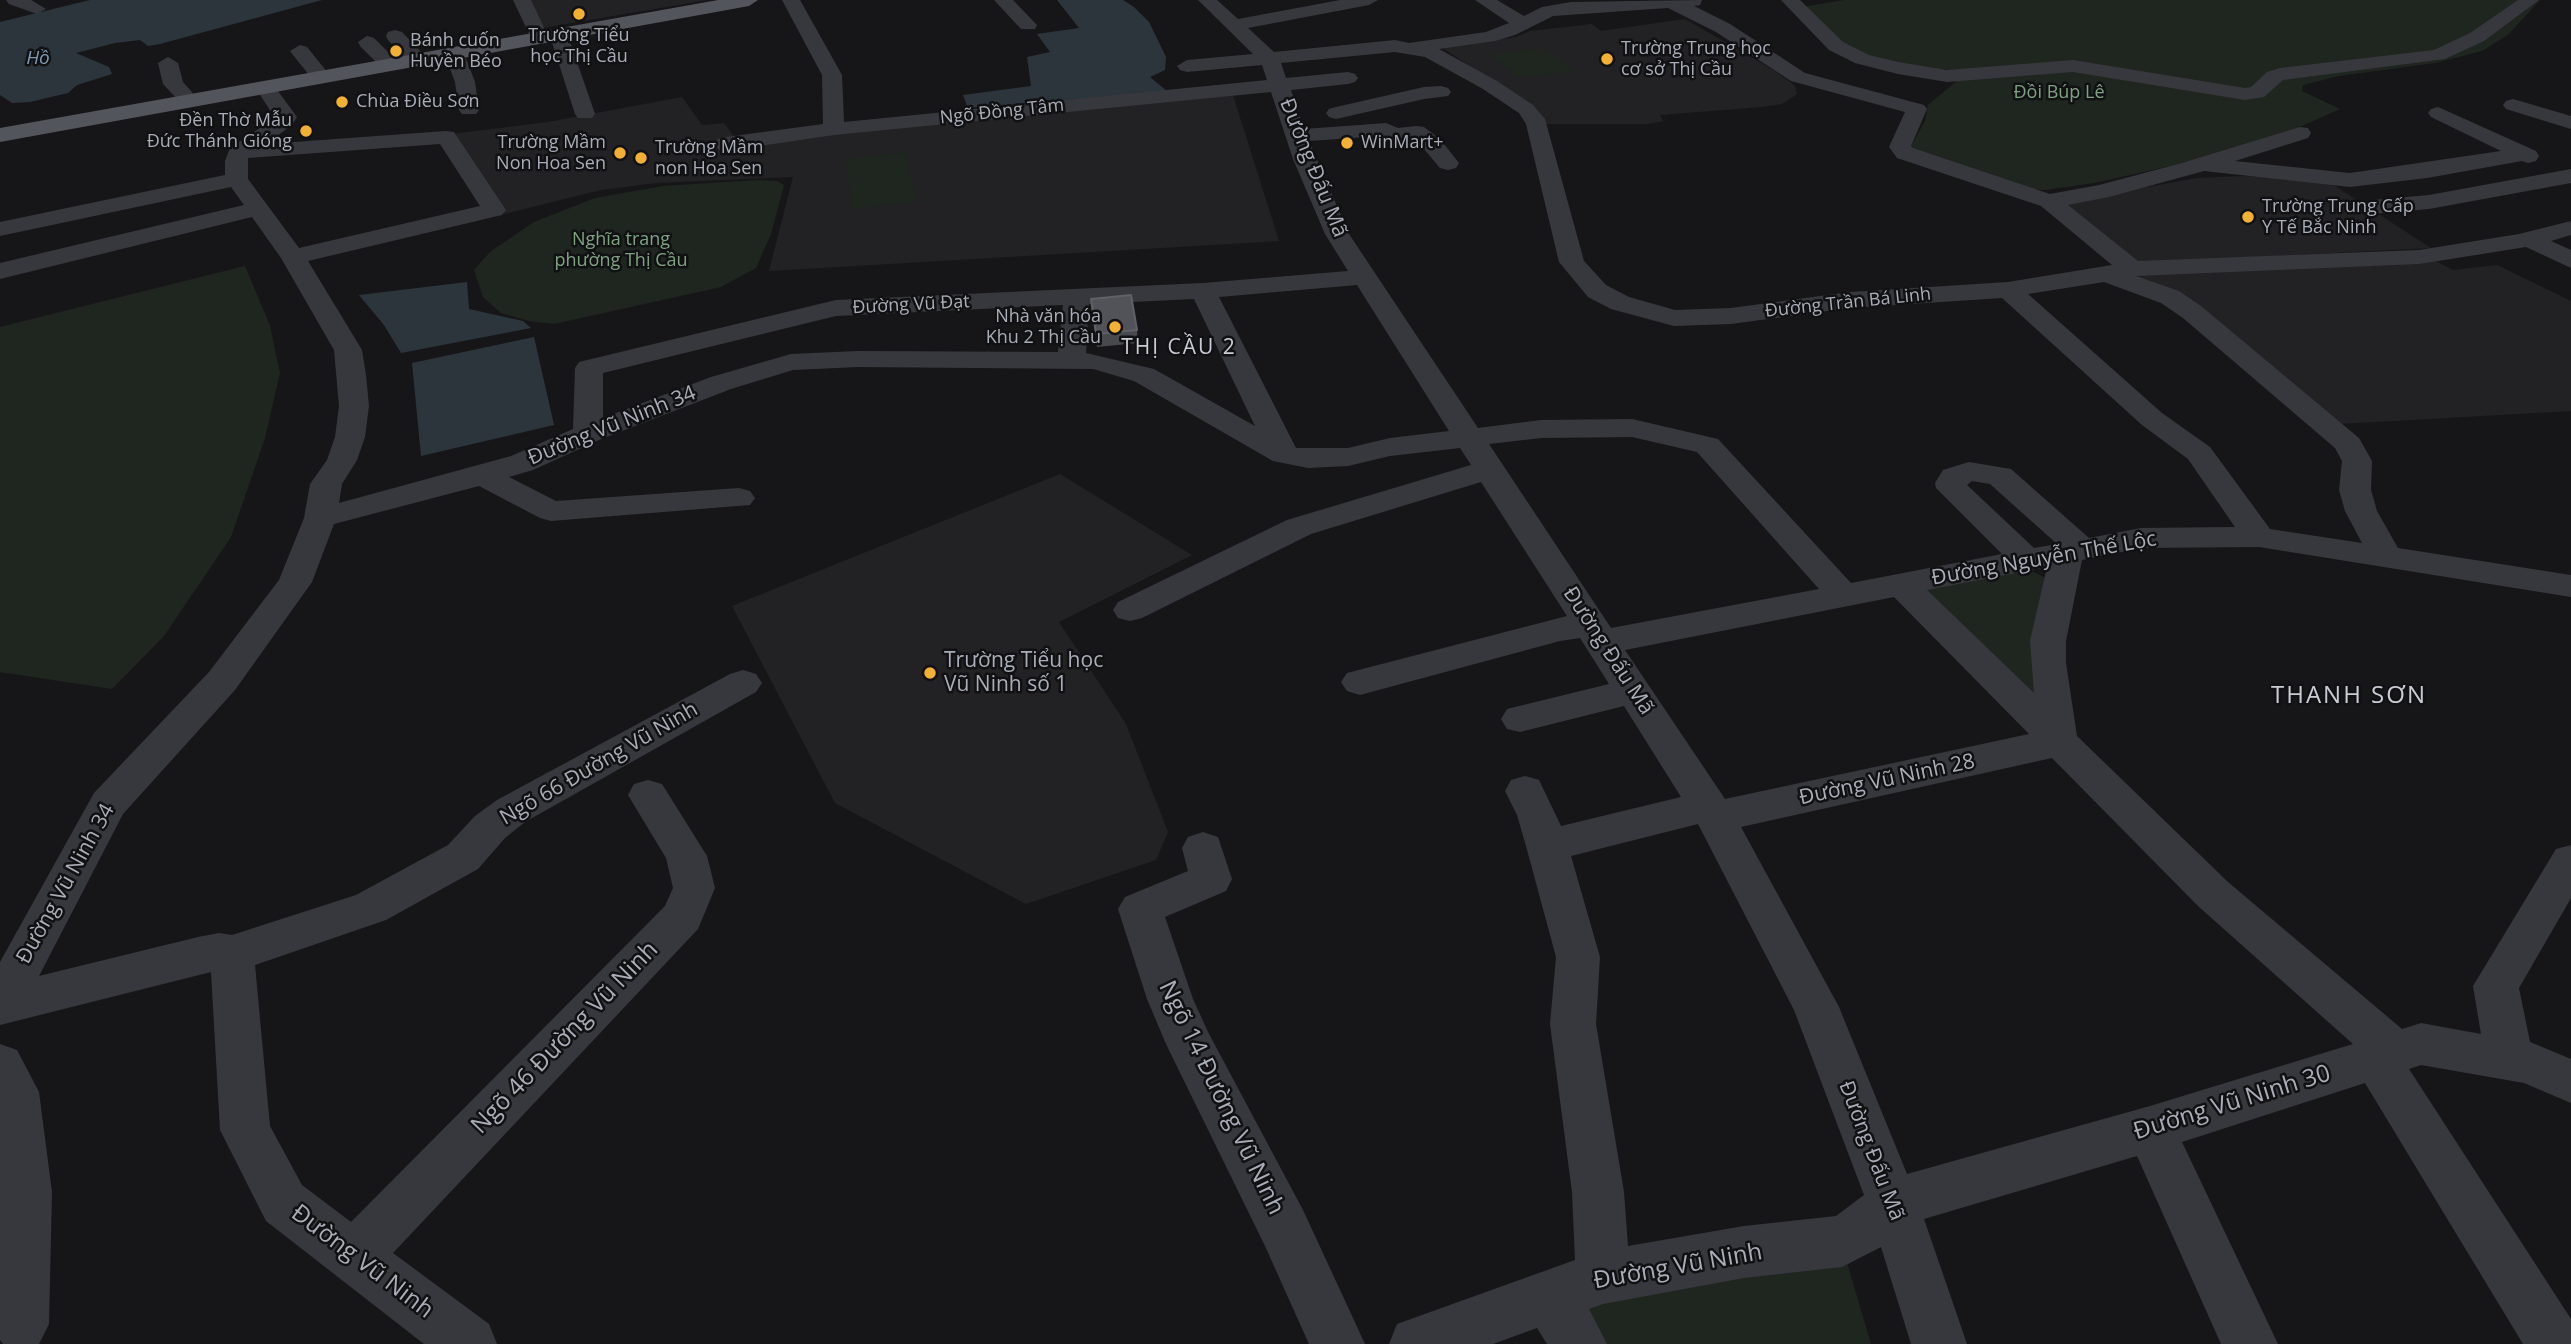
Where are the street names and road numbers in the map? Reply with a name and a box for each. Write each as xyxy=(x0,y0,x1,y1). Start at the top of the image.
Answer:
street label: Ngõ Đồng Tâm xyxy=(939,95,1065,129)
street label: Đường Đấu Mã xyxy=(1274,95,1352,241)
street label: Đường Trần Bá Linh xyxy=(1764,284,1932,322)
street label: Đường Vũ Đạt xyxy=(852,291,970,319)
street label: Đường Vũ Ninh 34 xyxy=(524,381,700,471)
street label: Đường Nguyễn Thế Lộc xyxy=(1930,527,2158,591)
street label: Đường Đấu Mã xyxy=(1557,582,1659,720)
street label: Ngõ 66 Đường Vũ Ninh xyxy=(496,697,702,831)
street label: Đường Vũ Ninh 28 xyxy=(1797,749,1977,811)
street label: Đường Vũ Ninh 34 xyxy=(12,800,120,968)
street label: Ngõ 46 Đường Vũ Ninh xyxy=(466,936,664,1140)
street label: Ngõ 14 Đường Vũ Ninh xyxy=(1152,977,1290,1219)
street label: Đường Vũ Ninh 30 xyxy=(2130,1059,2334,1147)
street label: Đường Đấu Mã xyxy=(1833,1078,1909,1224)
street label: Đường Vũ Ninh xyxy=(285,1199,439,1325)
street label: Đường Vũ Ninh xyxy=(1591,1238,1765,1296)

